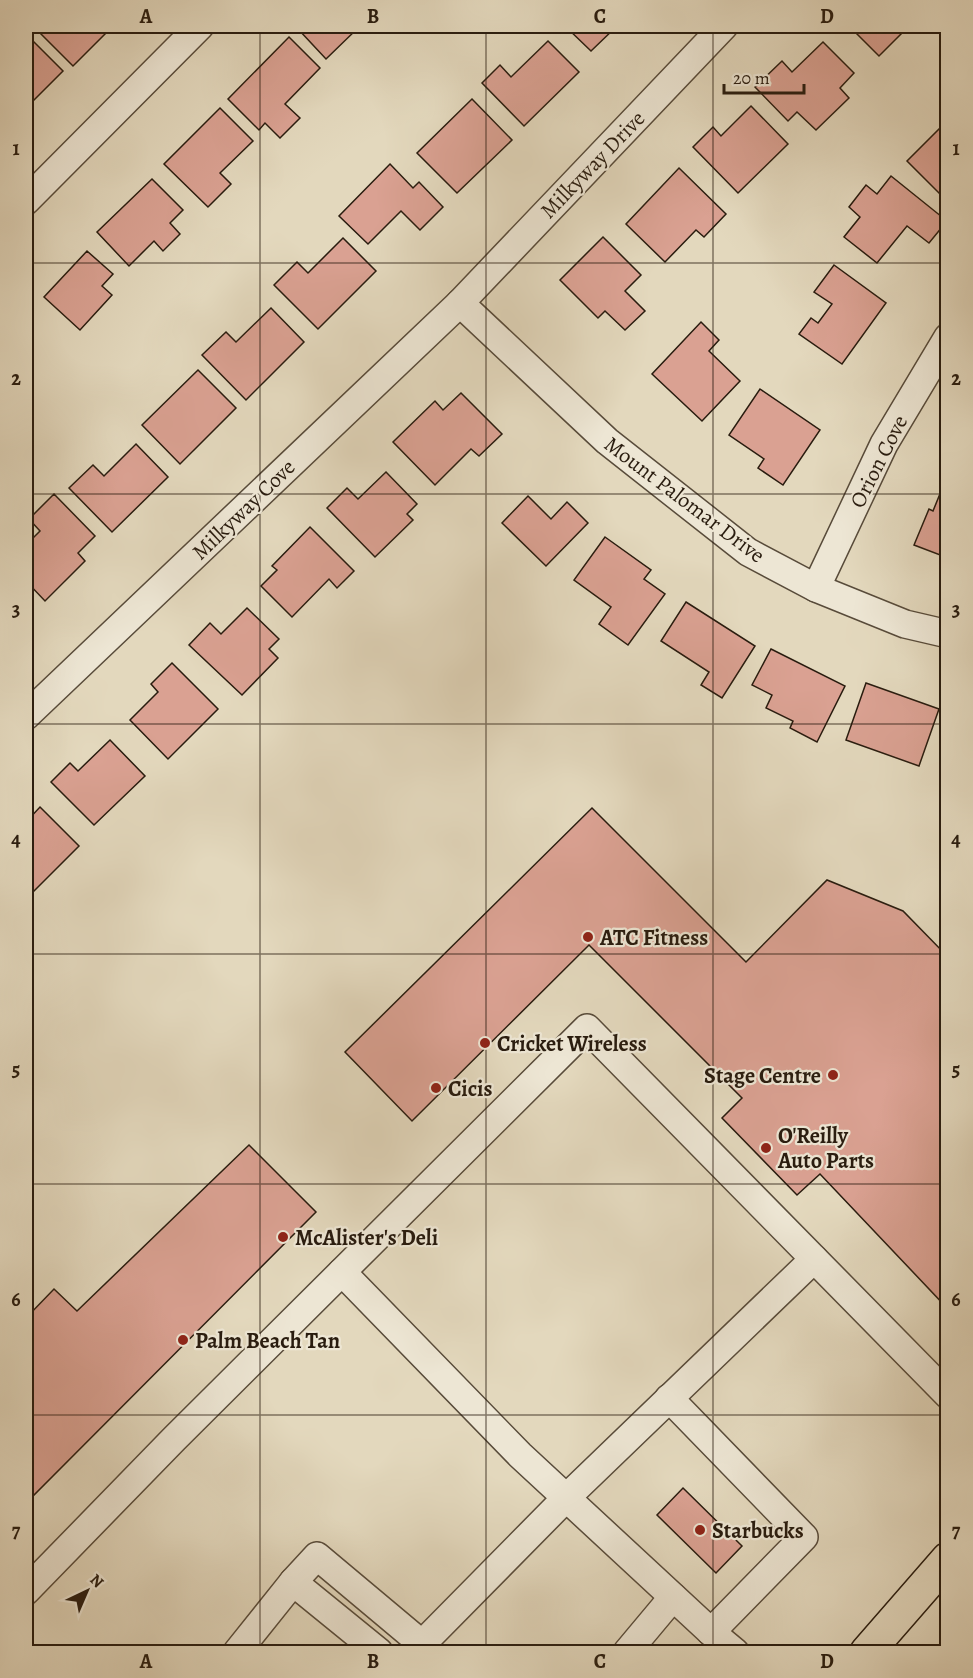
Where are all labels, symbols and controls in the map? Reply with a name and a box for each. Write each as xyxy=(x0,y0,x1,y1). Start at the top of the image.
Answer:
text: A xyxy=(139,3,153,30)
text: B xyxy=(367,3,379,30)
text: C xyxy=(594,3,606,30)
text: D xyxy=(820,3,834,30)
scale bar xyxy=(724,57,804,95)
text: 20 m xyxy=(733,66,770,90)
street label: Milkyway Drive xyxy=(534,104,652,225)
text: 1 xyxy=(12,135,20,162)
text: 1 xyxy=(952,135,960,162)
text: 2 xyxy=(11,365,21,392)
text: 2 xyxy=(951,365,961,392)
street label: Orion Cove xyxy=(843,410,915,513)
street label: Mount Palomar Drive xyxy=(598,430,771,570)
street label: Milkyway Cove xyxy=(185,453,302,567)
text: 3 xyxy=(12,596,20,623)
text: 3 xyxy=(952,596,960,623)
text: 4 xyxy=(11,826,21,853)
text: 4 xyxy=(951,826,961,853)
place label: ATC Fitness xyxy=(599,923,708,953)
marker: ATC Fitness xyxy=(581,930,595,944)
place label: Cricket Wireless xyxy=(497,1029,647,1059)
marker: Cricket Wireless xyxy=(478,1036,492,1050)
text: 5 xyxy=(12,1056,20,1083)
text: 5 xyxy=(952,1056,960,1083)
place label: Stage Centre xyxy=(704,1061,821,1091)
marker: Stage Centre xyxy=(826,1068,840,1082)
place label: Cicis xyxy=(448,1074,493,1104)
marker: Cicis xyxy=(429,1081,443,1095)
place label: O'Reilly Auto Parts xyxy=(777,1121,874,1176)
marker: O'Reilly Auto Parts xyxy=(759,1141,773,1155)
place label: McAlister's Deli xyxy=(295,1223,438,1253)
marker: McAlister's Deli xyxy=(276,1230,290,1244)
text: 6 xyxy=(11,1286,21,1313)
text: 6 xyxy=(951,1286,961,1313)
place label: Palm Beach Tan xyxy=(195,1326,340,1356)
marker: Palm Beach Tan xyxy=(176,1333,190,1347)
place label: Starbucks xyxy=(712,1516,804,1546)
text: 7 xyxy=(12,1517,21,1544)
text: 7 xyxy=(952,1517,961,1544)
marker: Starbucks xyxy=(693,1523,707,1537)
north arrow xyxy=(57,1561,117,1621)
text: N xyxy=(85,1569,109,1593)
text: A xyxy=(139,1648,153,1675)
text: B xyxy=(367,1648,379,1675)
text: C xyxy=(594,1648,606,1675)
text: D xyxy=(820,1648,834,1675)

